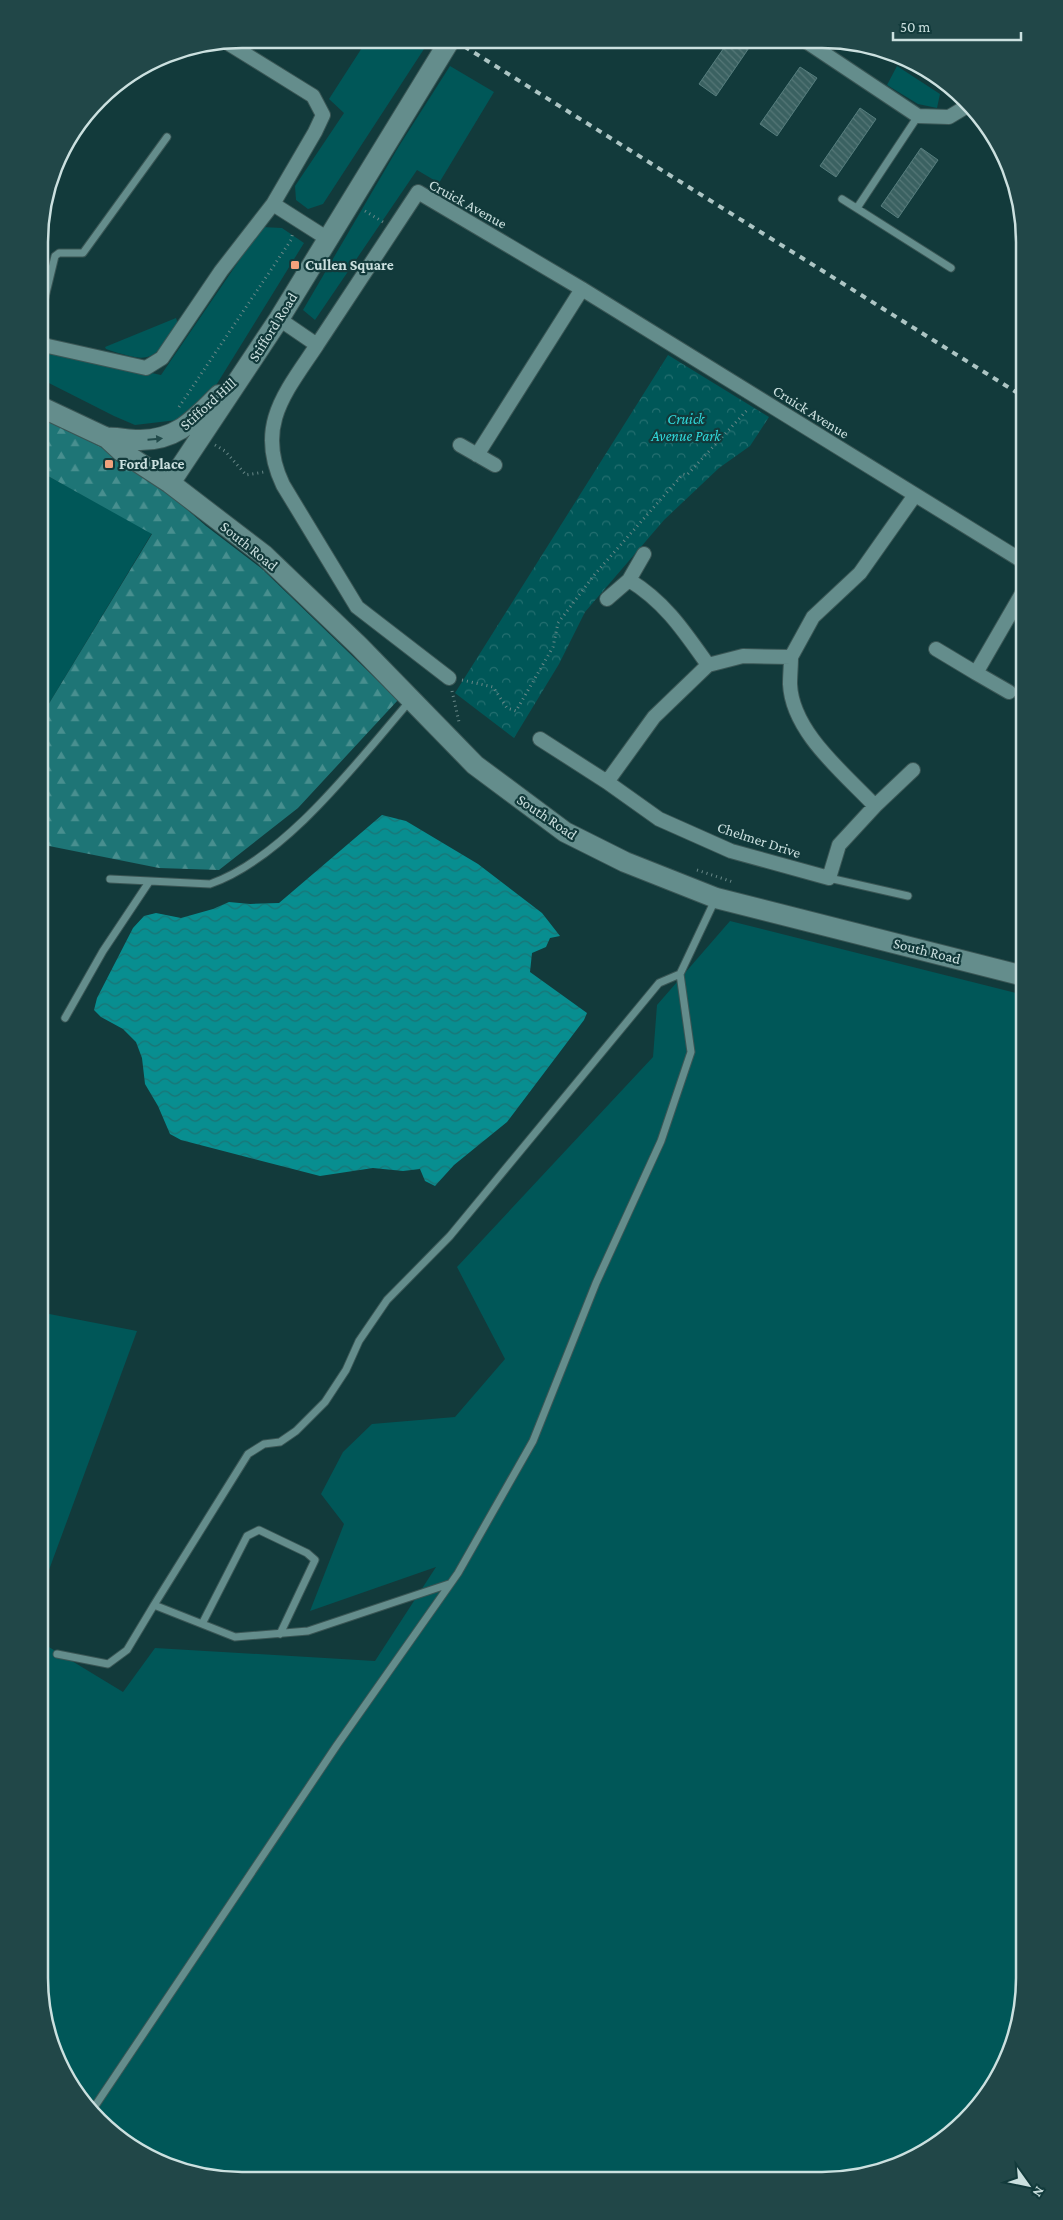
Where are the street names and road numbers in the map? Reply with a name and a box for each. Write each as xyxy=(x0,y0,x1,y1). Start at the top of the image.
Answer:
street label: Cruick Avenue xyxy=(426,176,510,232)
street label: Stifford Road xyxy=(245,289,301,364)
street label: Stifford Hill xyxy=(177,375,239,433)
street label: Cruick Avenue xyxy=(770,382,852,442)
street label: South Road xyxy=(217,518,281,574)
street label: South Road xyxy=(514,791,580,843)
street label: Chelmer Drive xyxy=(715,819,803,861)
street label: South Road xyxy=(892,935,962,967)

